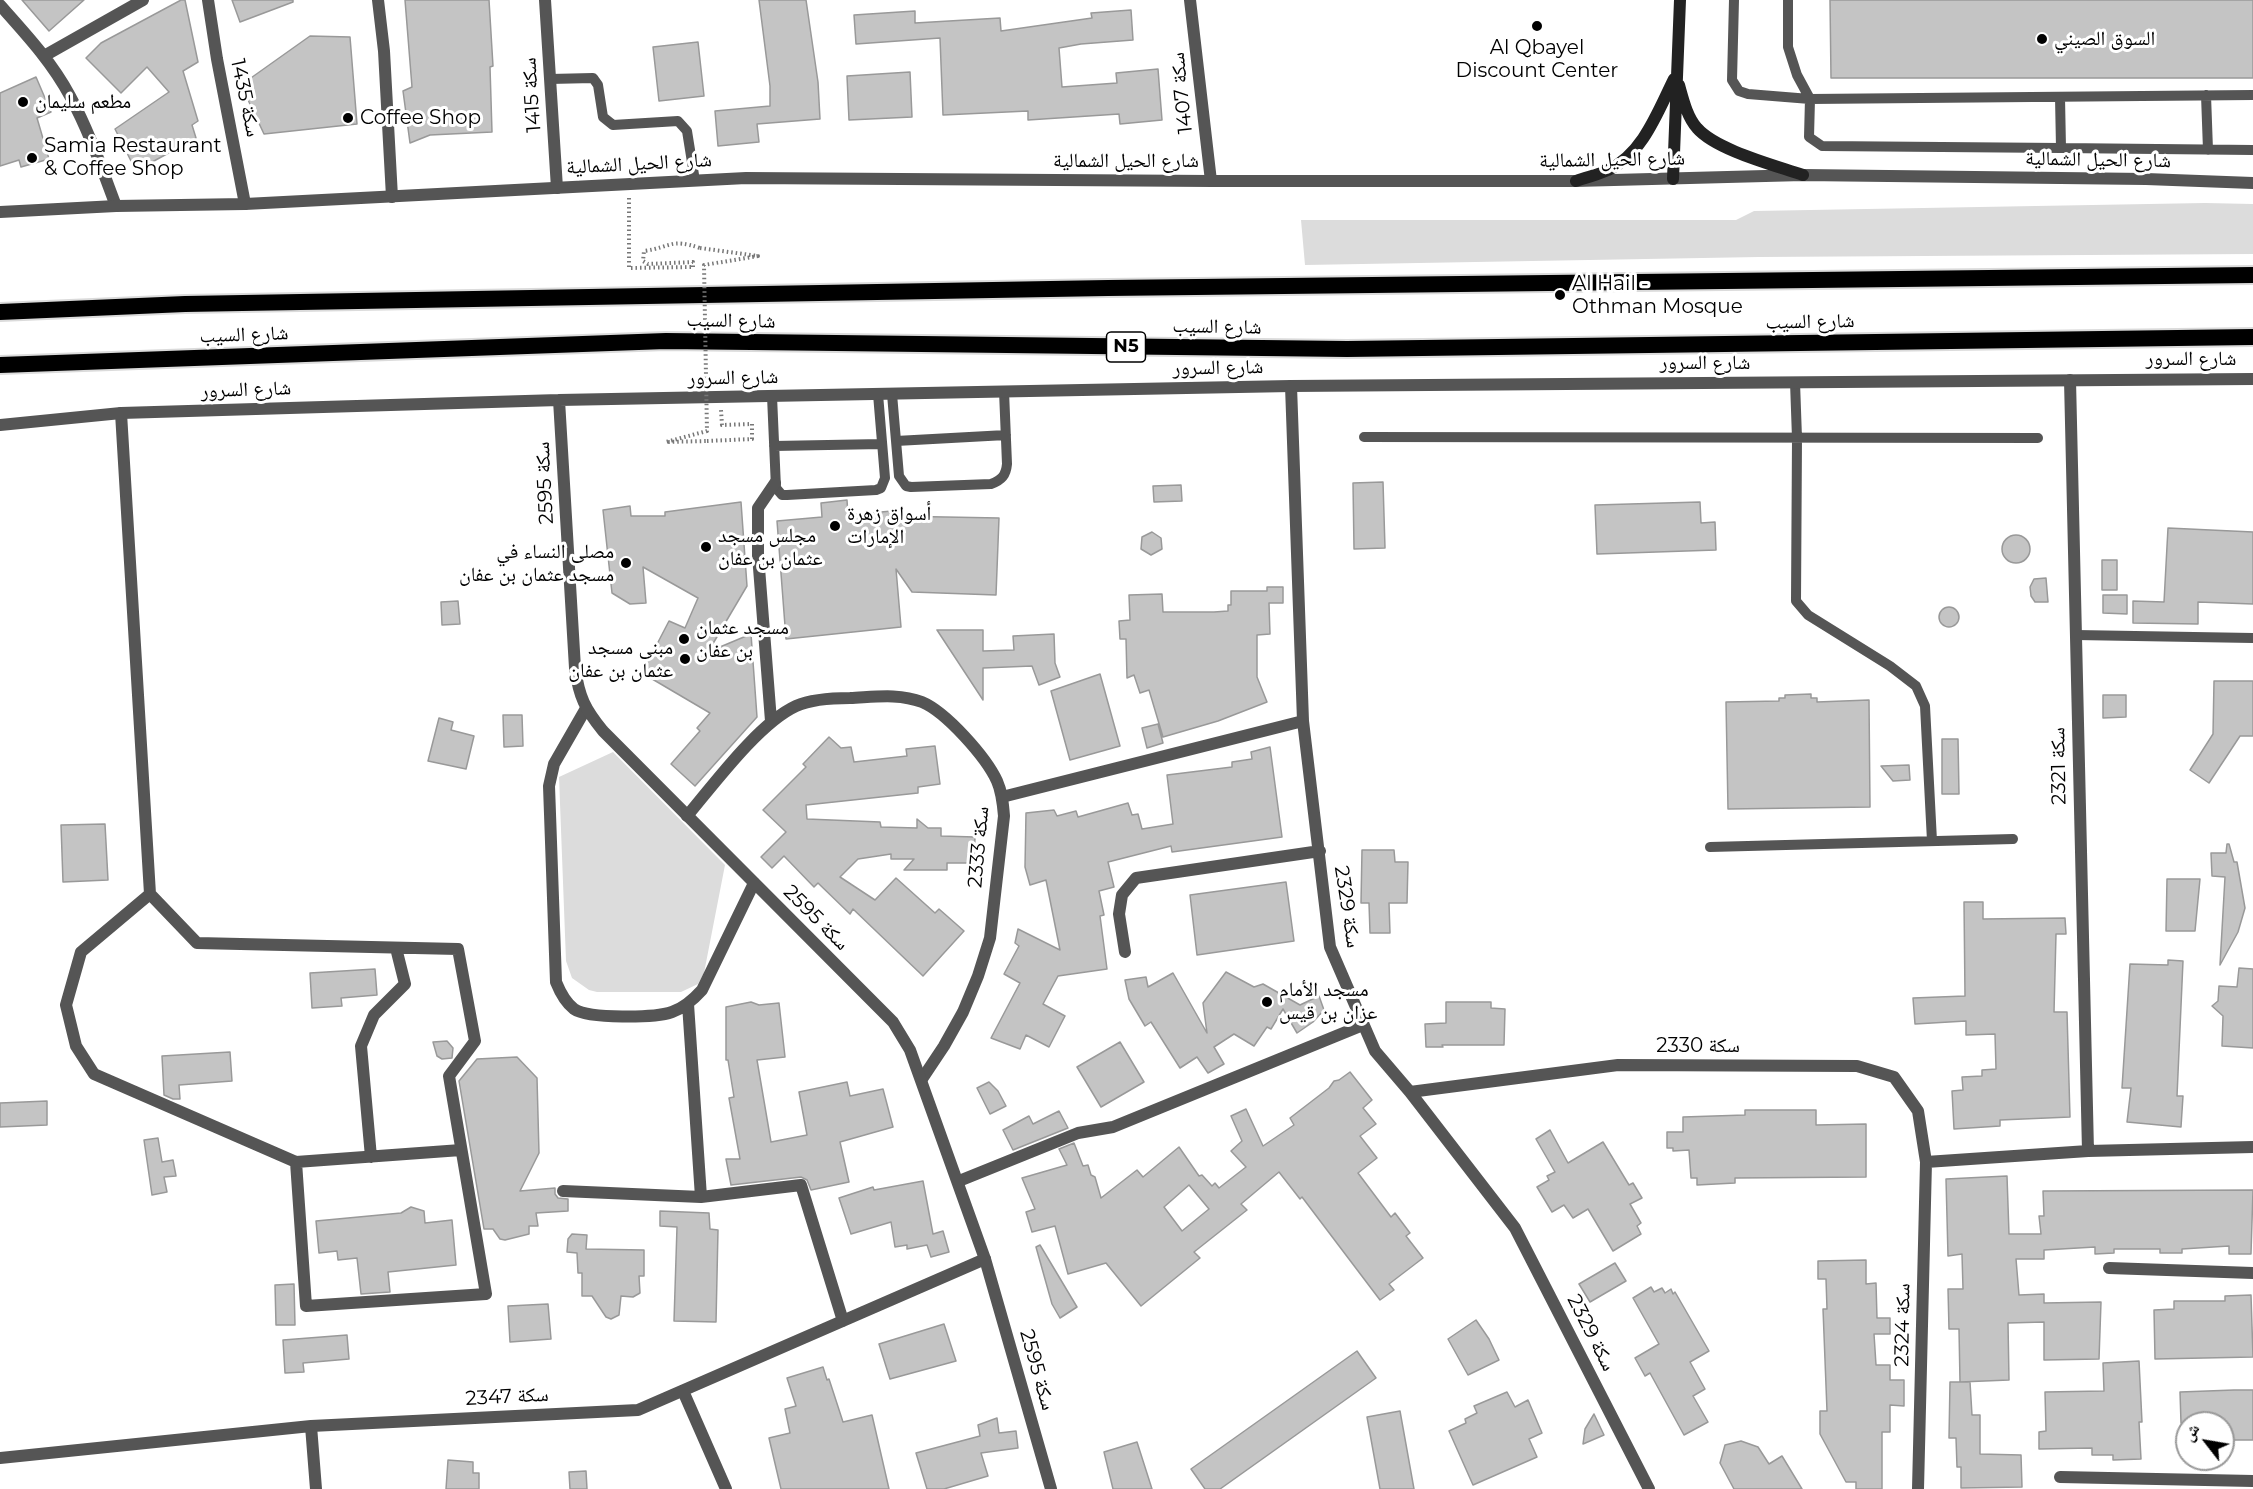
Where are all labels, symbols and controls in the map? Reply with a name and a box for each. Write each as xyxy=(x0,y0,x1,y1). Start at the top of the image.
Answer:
marker: Al Qbayel Discount Center xyxy=(1530,19,1544,33)
place label: السوق الصيني xyxy=(2054,27,2155,51)
marker: السوق الصيني xyxy=(2035,32,2049,46)
place label: Al Qbayel Discount Center xyxy=(1456,36,1618,83)
street label: سكة 1407 xyxy=(1166,51,1198,135)
street label: سكة 1435 xyxy=(225,57,265,139)
street label: سكة 1415 xyxy=(517,57,547,133)
place label: مطعم سليمان xyxy=(35,90,131,114)
marker: مطعم سليمان xyxy=(16,95,30,109)
place label: Coffee Shop xyxy=(360,106,481,130)
marker: Coffee Shop xyxy=(341,111,355,125)
place label: Samia Restaurant & Coffee Shop xyxy=(44,134,222,181)
street label: شارع الحيل الشمالية xyxy=(1539,147,1685,173)
street label: شارع الحيل الشمالية xyxy=(2025,147,2171,173)
street label: شارع الحيل الشمالية xyxy=(566,148,712,180)
street label: شارع الحيل الشمالية xyxy=(1053,149,1199,173)
marker: Samia Restaurant & Coffee Shop xyxy=(25,151,39,165)
place label: Al Hail - Othman Mosque xyxy=(1572,272,1743,319)
marker: Al Hail - Othman Mosque xyxy=(1553,288,1567,302)
street label: شارع السيب xyxy=(686,308,776,334)
street label: شارع السيب xyxy=(1765,309,1855,335)
street label: شارع السيب xyxy=(1172,314,1262,340)
street label: شارع السيب xyxy=(199,321,289,349)
road number: N5 xyxy=(1106,332,1146,362)
street label: شارع السرور xyxy=(2146,347,2236,371)
street label: شارع السرور xyxy=(1660,351,1750,375)
street label: شارع السرور xyxy=(1172,355,1264,381)
street label: شارع السرور xyxy=(687,365,779,391)
street label: شارع السرور xyxy=(200,376,292,404)
street label: سكة 2595 xyxy=(531,441,559,525)
place label: أسواق زهرة الإمارات xyxy=(847,502,931,549)
marker: أسواق زهرة الإمارات xyxy=(828,519,842,533)
place label: مجلس مسجد عثمان بن عفان xyxy=(718,524,823,571)
place label: مصلى النساء في مسجد عثمان بن عفان xyxy=(459,540,614,587)
marker: مجلس مسجد عثمان بن عفان xyxy=(699,540,713,554)
marker: مصلى النساء في مسجد عثمان بن عفان xyxy=(619,556,633,570)
place label: مسجد عثمان بن عفان xyxy=(696,616,789,663)
marker: مسجد عثمان بن عفان xyxy=(677,632,691,646)
place label: مبنى مسجد عثمان بن عفان xyxy=(568,636,673,683)
marker: مبنى مسجد عثمان بن عفان xyxy=(678,652,692,666)
street label: سكة 2321 xyxy=(2046,727,2072,805)
street label: سكة 2333 xyxy=(963,805,995,889)
street label: سكة 2329 xyxy=(1329,864,1365,950)
street label: سكة 2595 xyxy=(778,880,854,956)
place label: مسجد الأمام عزان بن قيس xyxy=(1279,978,1377,1025)
marker: مسجد الأمام عزان بن قيس xyxy=(1260,995,1274,1009)
street label: سكة 2330 xyxy=(1656,1034,1740,1058)
street label: سكة 2324 xyxy=(1890,1283,1916,1367)
street label: سكة 2329 xyxy=(1562,1291,1620,1375)
street label: سكة 2595 xyxy=(1014,1327,1060,1413)
street label: سكة 2347 xyxy=(465,1383,549,1411)
north arrow xyxy=(2175,1411,2235,1471)
text: ش xyxy=(2178,1420,2203,1445)

